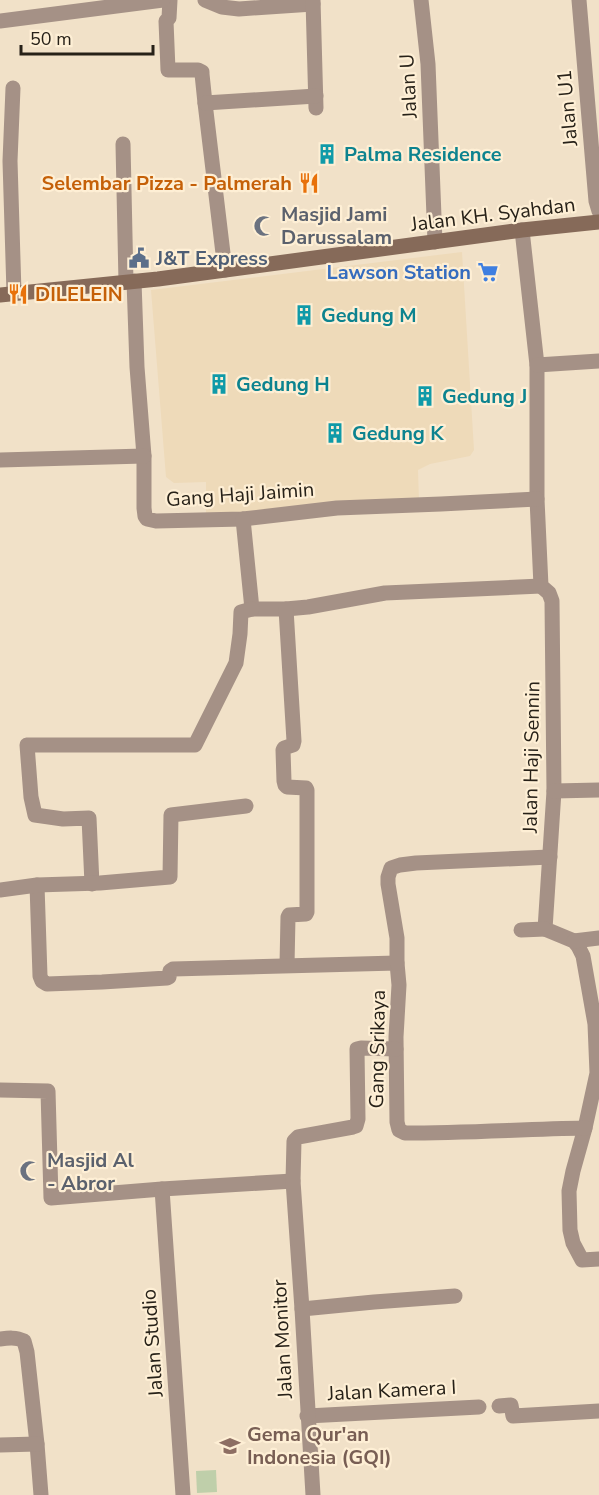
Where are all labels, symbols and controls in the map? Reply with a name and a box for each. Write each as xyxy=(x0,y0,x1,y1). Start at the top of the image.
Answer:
scale bar xyxy=(21,18,153,56)
text: 50 m xyxy=(30,27,72,51)
street label: Jalan U xyxy=(393,53,424,120)
street label: Jalan U1 xyxy=(551,69,584,148)
place label: Palma Residence xyxy=(344,141,502,168)
building icon: Palma Residence xyxy=(315,142,339,166)
place label: Selembar Pizza - Palmerah xyxy=(42,170,292,197)
restaurant icon: Selembar Pizza - Palmerah xyxy=(297,171,321,195)
street label: Jalan KH. Syahdan xyxy=(408,191,577,238)
place label: Masjid Jami Darussalam xyxy=(281,201,392,251)
mosque icon: Masjid Jami Darussalam xyxy=(252,214,276,238)
place label: J&T Express xyxy=(155,245,268,272)
public building icon: J&T Express xyxy=(127,246,151,270)
place label: Lawson Station xyxy=(327,259,471,286)
supermarket icon: Lawson Station xyxy=(476,260,500,284)
place label: DILELEIN xyxy=(35,281,123,308)
restaurant icon: DILELEIN xyxy=(6,282,30,306)
place label: Gedung M xyxy=(321,302,417,329)
building icon: Gedung M xyxy=(292,303,316,327)
place label: Gedung H xyxy=(236,371,330,398)
building icon: Gedung H xyxy=(207,372,231,396)
place label: Gedung J xyxy=(442,383,527,410)
building icon: Gedung J xyxy=(413,384,437,408)
place label: Gedung K xyxy=(352,420,444,447)
building icon: Gedung K xyxy=(323,421,347,445)
street label: Gang Haji Jaimin xyxy=(165,476,315,513)
street label: Jalan Haji Sennin xyxy=(517,681,546,834)
street label: Gang Srikaya xyxy=(363,990,392,1109)
place label: Masjid Al - Abror xyxy=(47,1147,135,1197)
mosque icon: Masjid Al - Abror xyxy=(18,1159,42,1183)
street label: Jalan Monitor xyxy=(266,1279,299,1400)
street label: Jalan Studio xyxy=(135,1288,170,1399)
street label: Jalan Kamera I xyxy=(326,1374,457,1407)
place label: Gema Qur'an Indonesia (GQI) xyxy=(247,1421,392,1471)
school or university icon: Gema Qur'an Indonesia (GQI) xyxy=(218,1434,242,1458)

